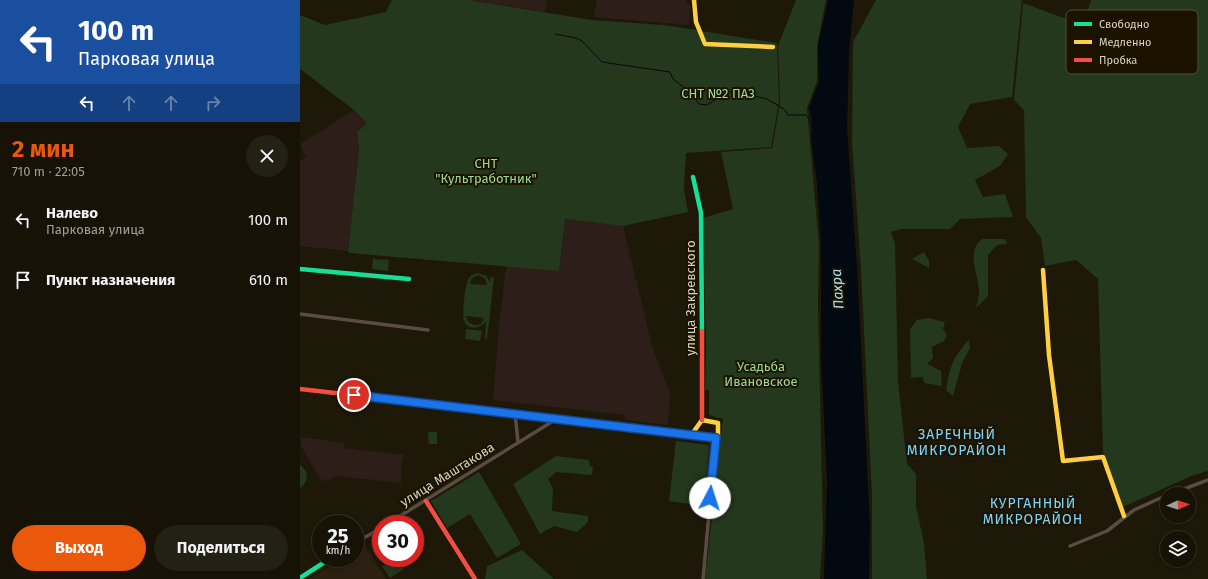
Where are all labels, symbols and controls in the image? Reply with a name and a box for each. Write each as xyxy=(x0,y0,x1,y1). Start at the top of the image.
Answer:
legend xyxy=(1066,10,1198,74)
text: 100 m xyxy=(78,14,154,47)
icon: left xyxy=(12,16,64,68)
text: Свободно xyxy=(1099,18,1149,31)
text: Медленно xyxy=(1099,36,1151,49)
text: Парковая улица xyxy=(78,48,215,70)
text: Пробка xyxy=(1099,54,1137,67)
park label: СНТ №2 ПАЗ xyxy=(681,86,755,101)
icon: left xyxy=(76,92,98,114)
icon: ahead xyxy=(118,92,140,114)
icon: ahead xyxy=(160,92,182,114)
icon: right xyxy=(202,92,224,114)
text: 2 мин xyxy=(12,135,74,163)
button: close xyxy=(246,135,288,177)
park label: СНТ "Культработник" xyxy=(435,156,537,186)
text: 710 m · 22:05 xyxy=(12,164,85,179)
text: Налево xyxy=(46,204,98,222)
icon: left xyxy=(12,209,34,231)
text: 100 m xyxy=(248,211,288,229)
text: Парковая улица xyxy=(46,222,145,237)
street label: улица Закревского xyxy=(683,240,698,356)
water label: Пахра xyxy=(828,268,847,310)
icon: arrive xyxy=(12,269,34,291)
text: Пункт назначения xyxy=(46,271,175,289)
text: 610 m xyxy=(249,271,288,289)
park label: Усадьба Ивановское xyxy=(724,359,798,389)
pin xyxy=(337,378,371,412)
icon: arrive xyxy=(343,384,365,406)
district label: ЗАРЕЧНЫЙ МИКРОРАЙОН xyxy=(907,426,1007,459)
street label: улица Маштакова xyxy=(397,439,497,509)
position arrow xyxy=(689,477,731,519)
north arrow xyxy=(1160,487,1196,523)
map controls xyxy=(1160,487,1196,567)
district label: КУРГАННЫЙ МИКРОРАЙОН xyxy=(983,495,1083,528)
speed limit sign: 30 xyxy=(372,515,424,567)
text: 25 xyxy=(327,524,349,548)
button: Выход xyxy=(12,525,146,571)
button: Поделиться xyxy=(154,525,288,571)
button: layers xyxy=(1160,531,1196,567)
text: km/h xyxy=(326,545,350,557)

